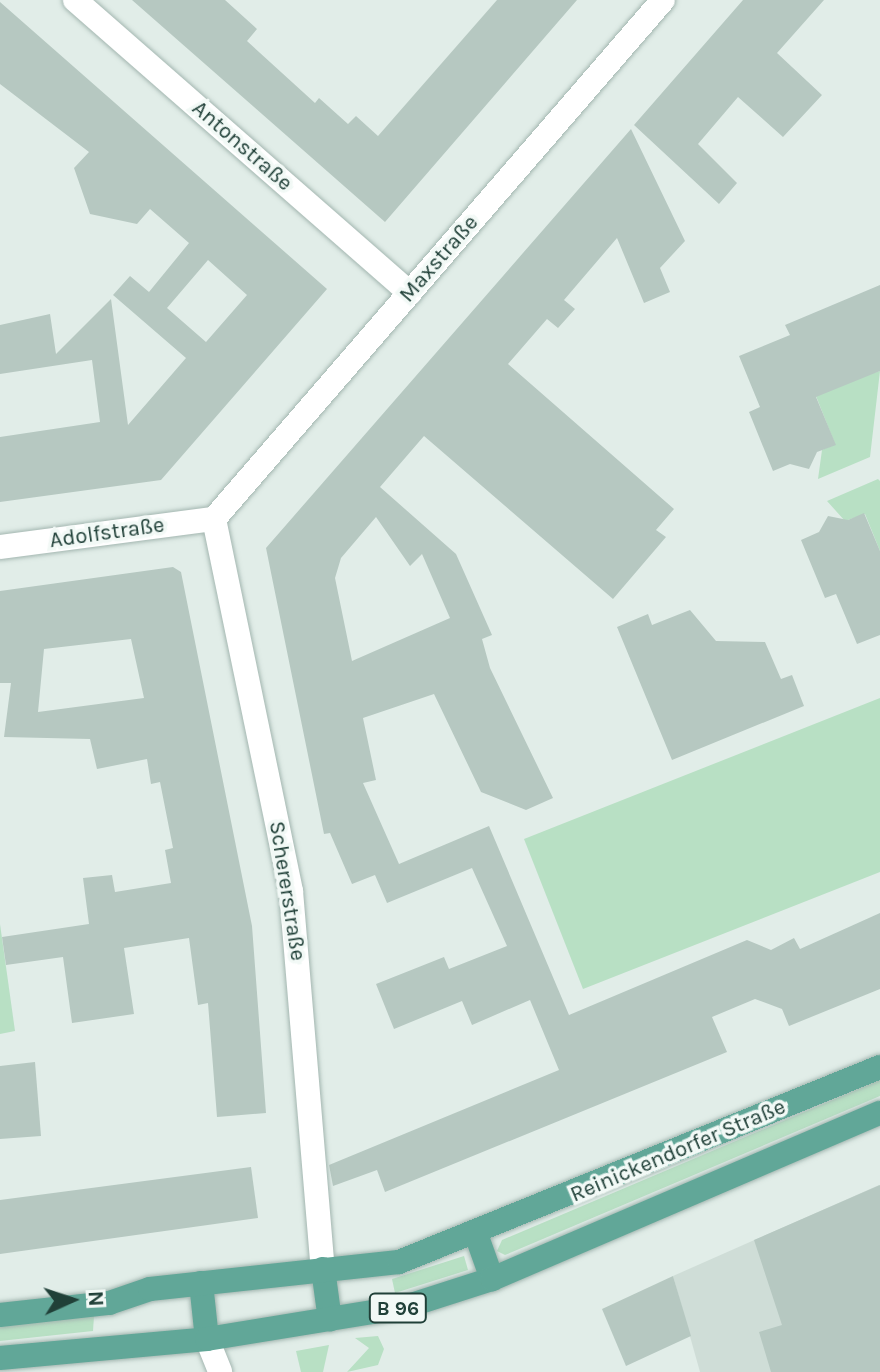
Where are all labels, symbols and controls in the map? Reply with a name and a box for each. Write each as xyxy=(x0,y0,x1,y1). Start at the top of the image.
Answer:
street label: Antonstraße xyxy=(186,95,298,197)
street label: Maxstraße xyxy=(394,210,484,308)
street label: Adolfstraße xyxy=(48,512,166,554)
street label: Schererstraße xyxy=(263,819,311,963)
street label: Reinickendorfer Straße xyxy=(567,1094,789,1208)
north arrow xyxy=(32,1260,112,1340)
text: N xyxy=(83,1290,109,1307)
road number: B 96 xyxy=(368,1292,428,1324)

